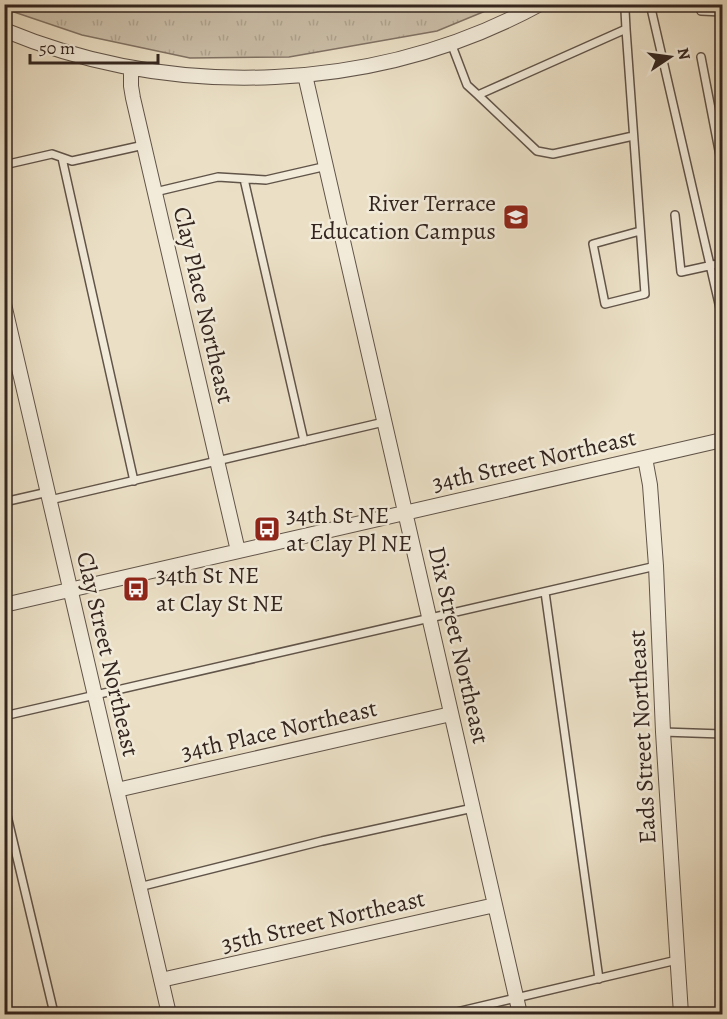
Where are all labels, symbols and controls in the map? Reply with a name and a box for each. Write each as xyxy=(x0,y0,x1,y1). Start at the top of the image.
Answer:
scale bar xyxy=(30,27,158,65)
north arrow xyxy=(640,27,700,87)
text: 50 m xyxy=(39,36,75,60)
text: N xyxy=(672,46,696,62)
place label: River Terrace Education Campus xyxy=(309,187,496,247)
school or university icon: River Terrace Education Campus xyxy=(501,202,531,232)
street label: Clay Place Northeast xyxy=(166,204,242,407)
street label: 34th Street Northeast xyxy=(429,421,639,499)
place label: 34th St NE at Clay Pl NE xyxy=(286,499,412,559)
bus stop icon: 34th St NE at Clay Pl NE xyxy=(252,514,282,544)
street label: Dix Street Northeast xyxy=(421,543,497,747)
street label: Clay Street Northeast xyxy=(69,549,147,759)
place label: 34th St NE at Clay St NE xyxy=(156,559,284,619)
bus stop icon: 34th St NE at Clay St NE xyxy=(121,574,151,604)
street label: Eads Street Northeast xyxy=(620,629,664,845)
street label: 34th Place Northeast xyxy=(178,692,380,768)
street label: 35th Street Northeast xyxy=(218,882,428,960)

